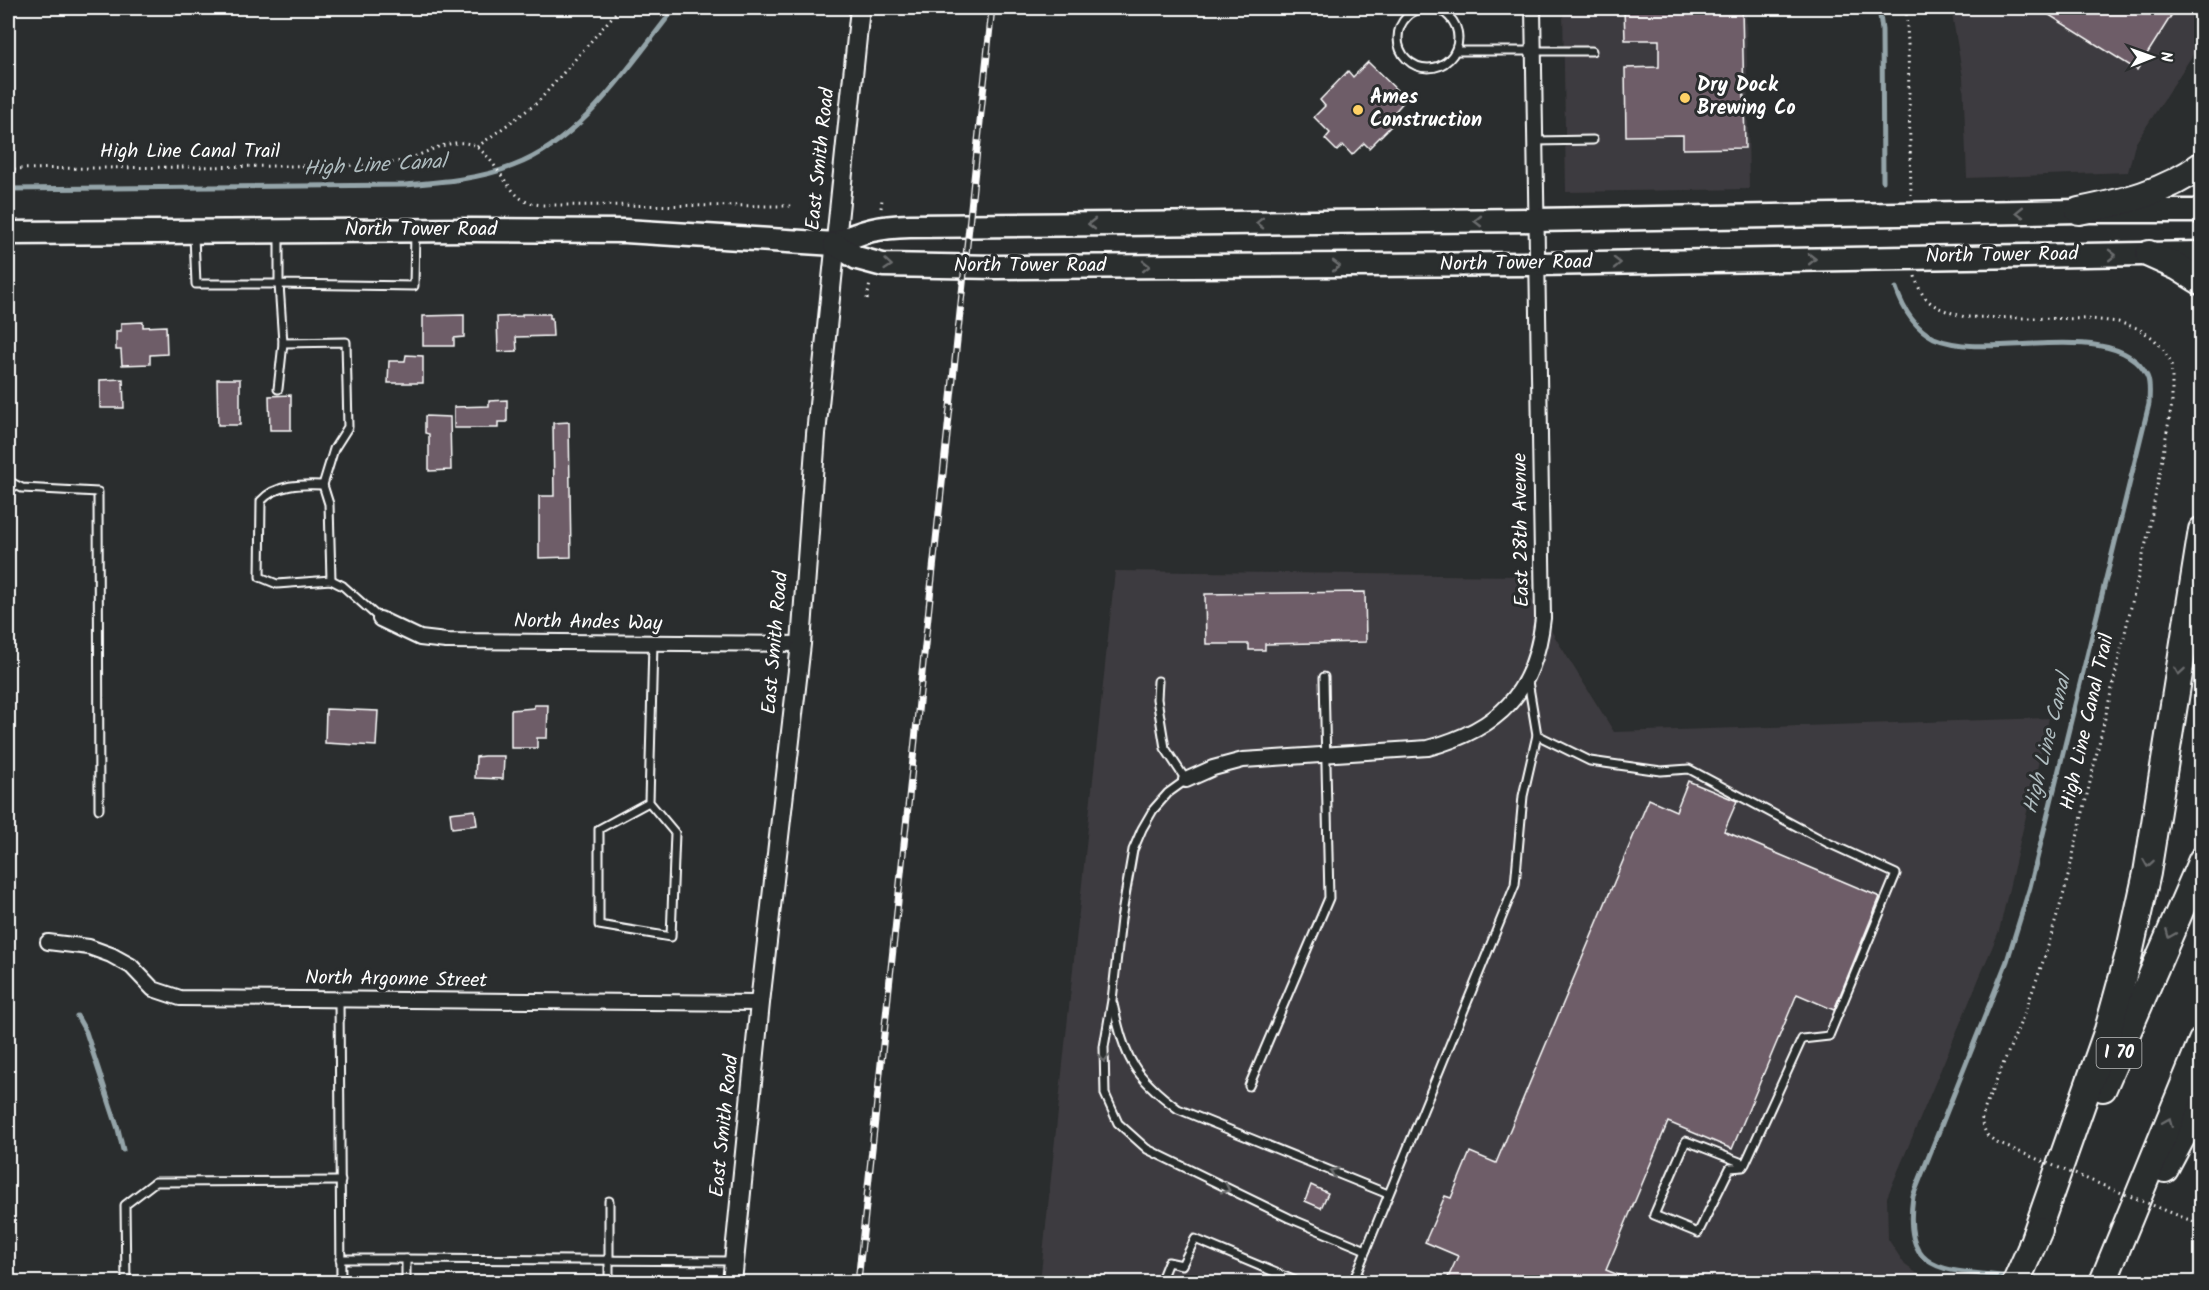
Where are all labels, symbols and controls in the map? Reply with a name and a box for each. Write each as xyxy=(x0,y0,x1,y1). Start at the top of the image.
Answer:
north arrow xyxy=(2122,27,2182,87)
text: N xyxy=(2153,51,2178,62)
place label: Dry Dock Brewing Co xyxy=(1697,70,1796,125)
place label: Ames Construction xyxy=(1370,82,1482,137)
street label: East Smith Road xyxy=(798,85,845,232)
marker: Dry Dock Brewing Co xyxy=(1678,91,1692,105)
marker: Ames Construction xyxy=(1351,103,1365,117)
street label: High Line Canal Trail xyxy=(100,136,280,168)
water label: High Line Canal xyxy=(303,146,451,186)
one-way arrow xyxy=(2016,206,2025,219)
street label: North Tower Road xyxy=(345,214,498,246)
one-way arrow xyxy=(1473,215,1482,227)
one-way arrow xyxy=(1256,217,1265,229)
one-way arrow xyxy=(1088,218,1097,230)
street label: North Tower Road xyxy=(1925,239,2080,273)
street label: North Tower Road xyxy=(1439,247,1594,281)
one-way arrow xyxy=(2107,249,2116,261)
street label: North Tower Road xyxy=(954,250,1107,282)
one-way arrow xyxy=(1807,253,1816,266)
one-way arrow xyxy=(1612,257,1621,269)
one-way arrow xyxy=(884,258,893,271)
one-way arrow xyxy=(1142,260,1151,272)
one-way arrow xyxy=(1331,260,1340,272)
street label: East 28th Avenue xyxy=(1505,453,1539,607)
street label: East Smith Road xyxy=(754,569,798,716)
street label: North Andes Way xyxy=(514,606,663,640)
street label: High Line Canal Trail xyxy=(2052,630,2124,814)
one-way arrow xyxy=(2173,665,2186,675)
water label: High Line Canal xyxy=(2015,667,2082,817)
one-way arrow xyxy=(2143,859,2155,868)
one-way arrow xyxy=(2165,927,2177,938)
street label: North Argonne Street xyxy=(305,962,488,998)
road number: I 70 xyxy=(2096,1038,2142,1068)
street label: East Smith Road xyxy=(702,1052,749,1199)
one-way arrow xyxy=(1098,1054,1110,1063)
one-way arrow xyxy=(2161,1117,2173,1128)
one-way arrow xyxy=(1329,1167,1340,1179)
one-way arrow xyxy=(1219,1181,1230,1193)

